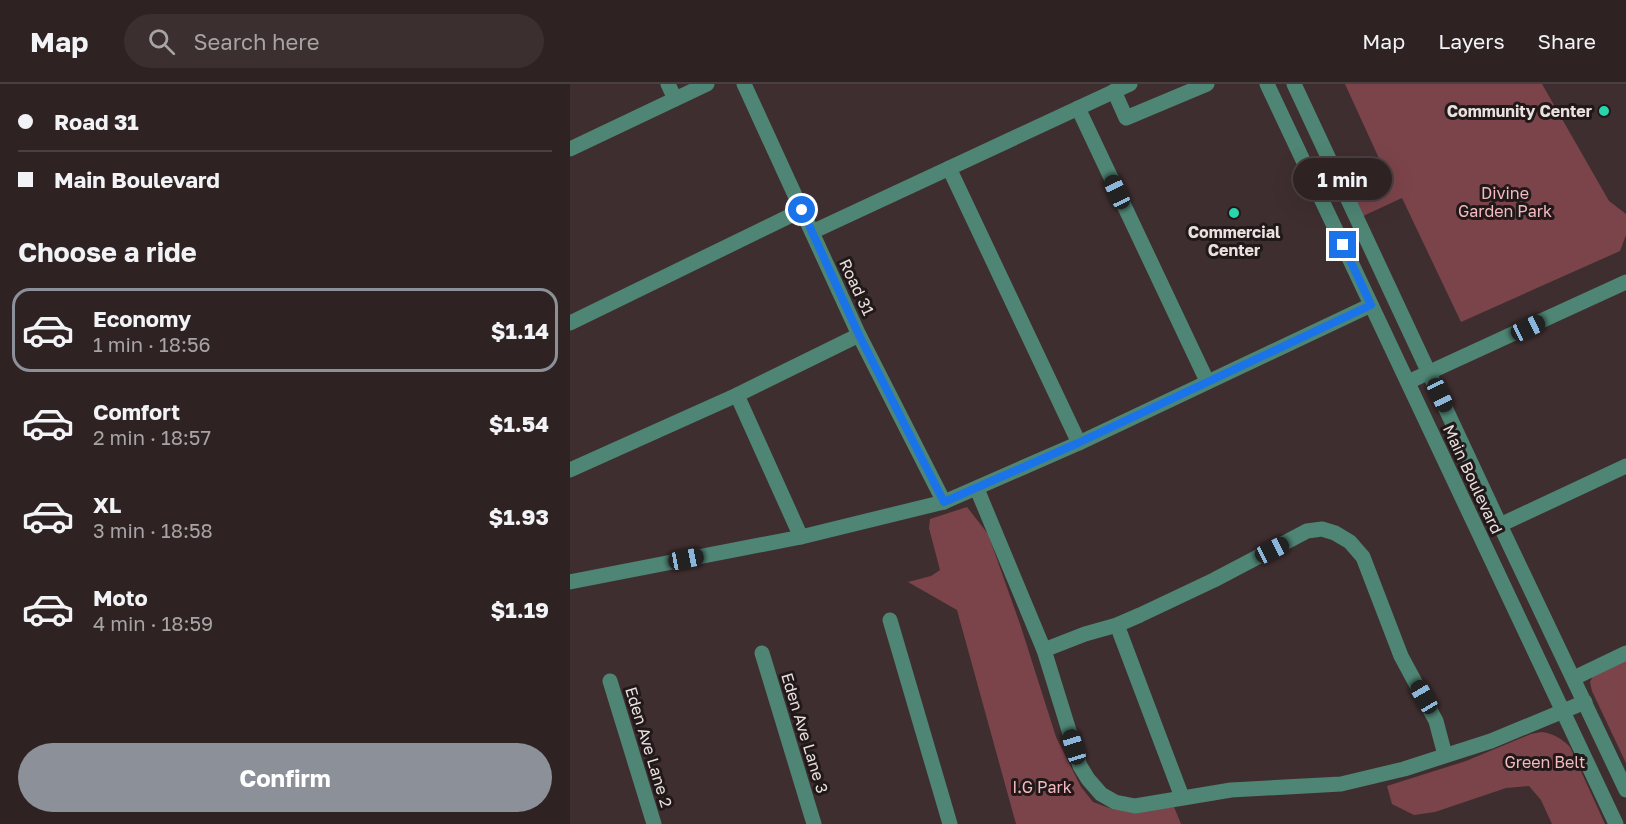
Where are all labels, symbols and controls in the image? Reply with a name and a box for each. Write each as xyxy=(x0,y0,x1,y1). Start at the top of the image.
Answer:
search box xyxy=(124,14,544,68)
text: Map xyxy=(30,25,88,58)
icon: search xyxy=(145,25,178,58)
text: Search here xyxy=(193,28,319,55)
text: Map xyxy=(1362,28,1405,54)
text: Layers xyxy=(1438,28,1505,54)
text: Share xyxy=(1538,28,1596,54)
place label: Community Center xyxy=(1447,101,1592,121)
marker: Community Center xyxy=(1597,104,1611,118)
text: Road 31 xyxy=(54,108,139,135)
callout: 1 min xyxy=(1294,158,1392,200)
text: Main Boulevard xyxy=(54,166,220,193)
text: 1 min xyxy=(1317,167,1368,191)
car xyxy=(1101,172,1133,212)
park label: Divine Garden Park xyxy=(1458,183,1552,221)
route start xyxy=(788,196,815,223)
marker: Commercial Center xyxy=(1227,206,1241,220)
place label: Commercial Center xyxy=(1188,222,1281,260)
route end xyxy=(1329,231,1356,258)
text: Choose a ride xyxy=(18,236,197,268)
street label: Road 31 xyxy=(835,255,879,319)
icon: car xyxy=(21,303,75,357)
text: Economy xyxy=(93,305,191,332)
car xyxy=(1508,312,1548,344)
text: $1.14 xyxy=(491,317,549,344)
text: 1 min · 18:56 xyxy=(93,332,211,356)
car xyxy=(1424,375,1456,415)
icon: car xyxy=(21,396,75,450)
text: Comfort xyxy=(93,398,180,425)
text: $1.54 xyxy=(489,410,549,437)
street label: Main Boulevard xyxy=(1439,421,1507,537)
text: 2 min · 18:57 xyxy=(93,425,211,449)
icon: car xyxy=(21,489,75,543)
text: XL xyxy=(93,491,121,518)
text: $1.93 xyxy=(488,503,549,530)
text: 3 min · 18:58 xyxy=(93,518,213,542)
car xyxy=(1252,534,1292,566)
car xyxy=(667,547,705,571)
icon: car xyxy=(21,582,75,636)
text: Moto xyxy=(93,584,148,611)
text: $1.19 xyxy=(491,596,549,623)
text: 4 min · 18:59 xyxy=(93,611,213,635)
street label: Eden Ave Lane 3 xyxy=(777,670,833,796)
car xyxy=(1407,677,1441,717)
street label: Eden Ave Lane 2 xyxy=(621,684,677,810)
car xyxy=(1060,727,1088,767)
button: Confirm xyxy=(18,743,552,812)
park label: Green Belt xyxy=(1505,752,1585,772)
park label: I.G Park xyxy=(1012,777,1072,797)

